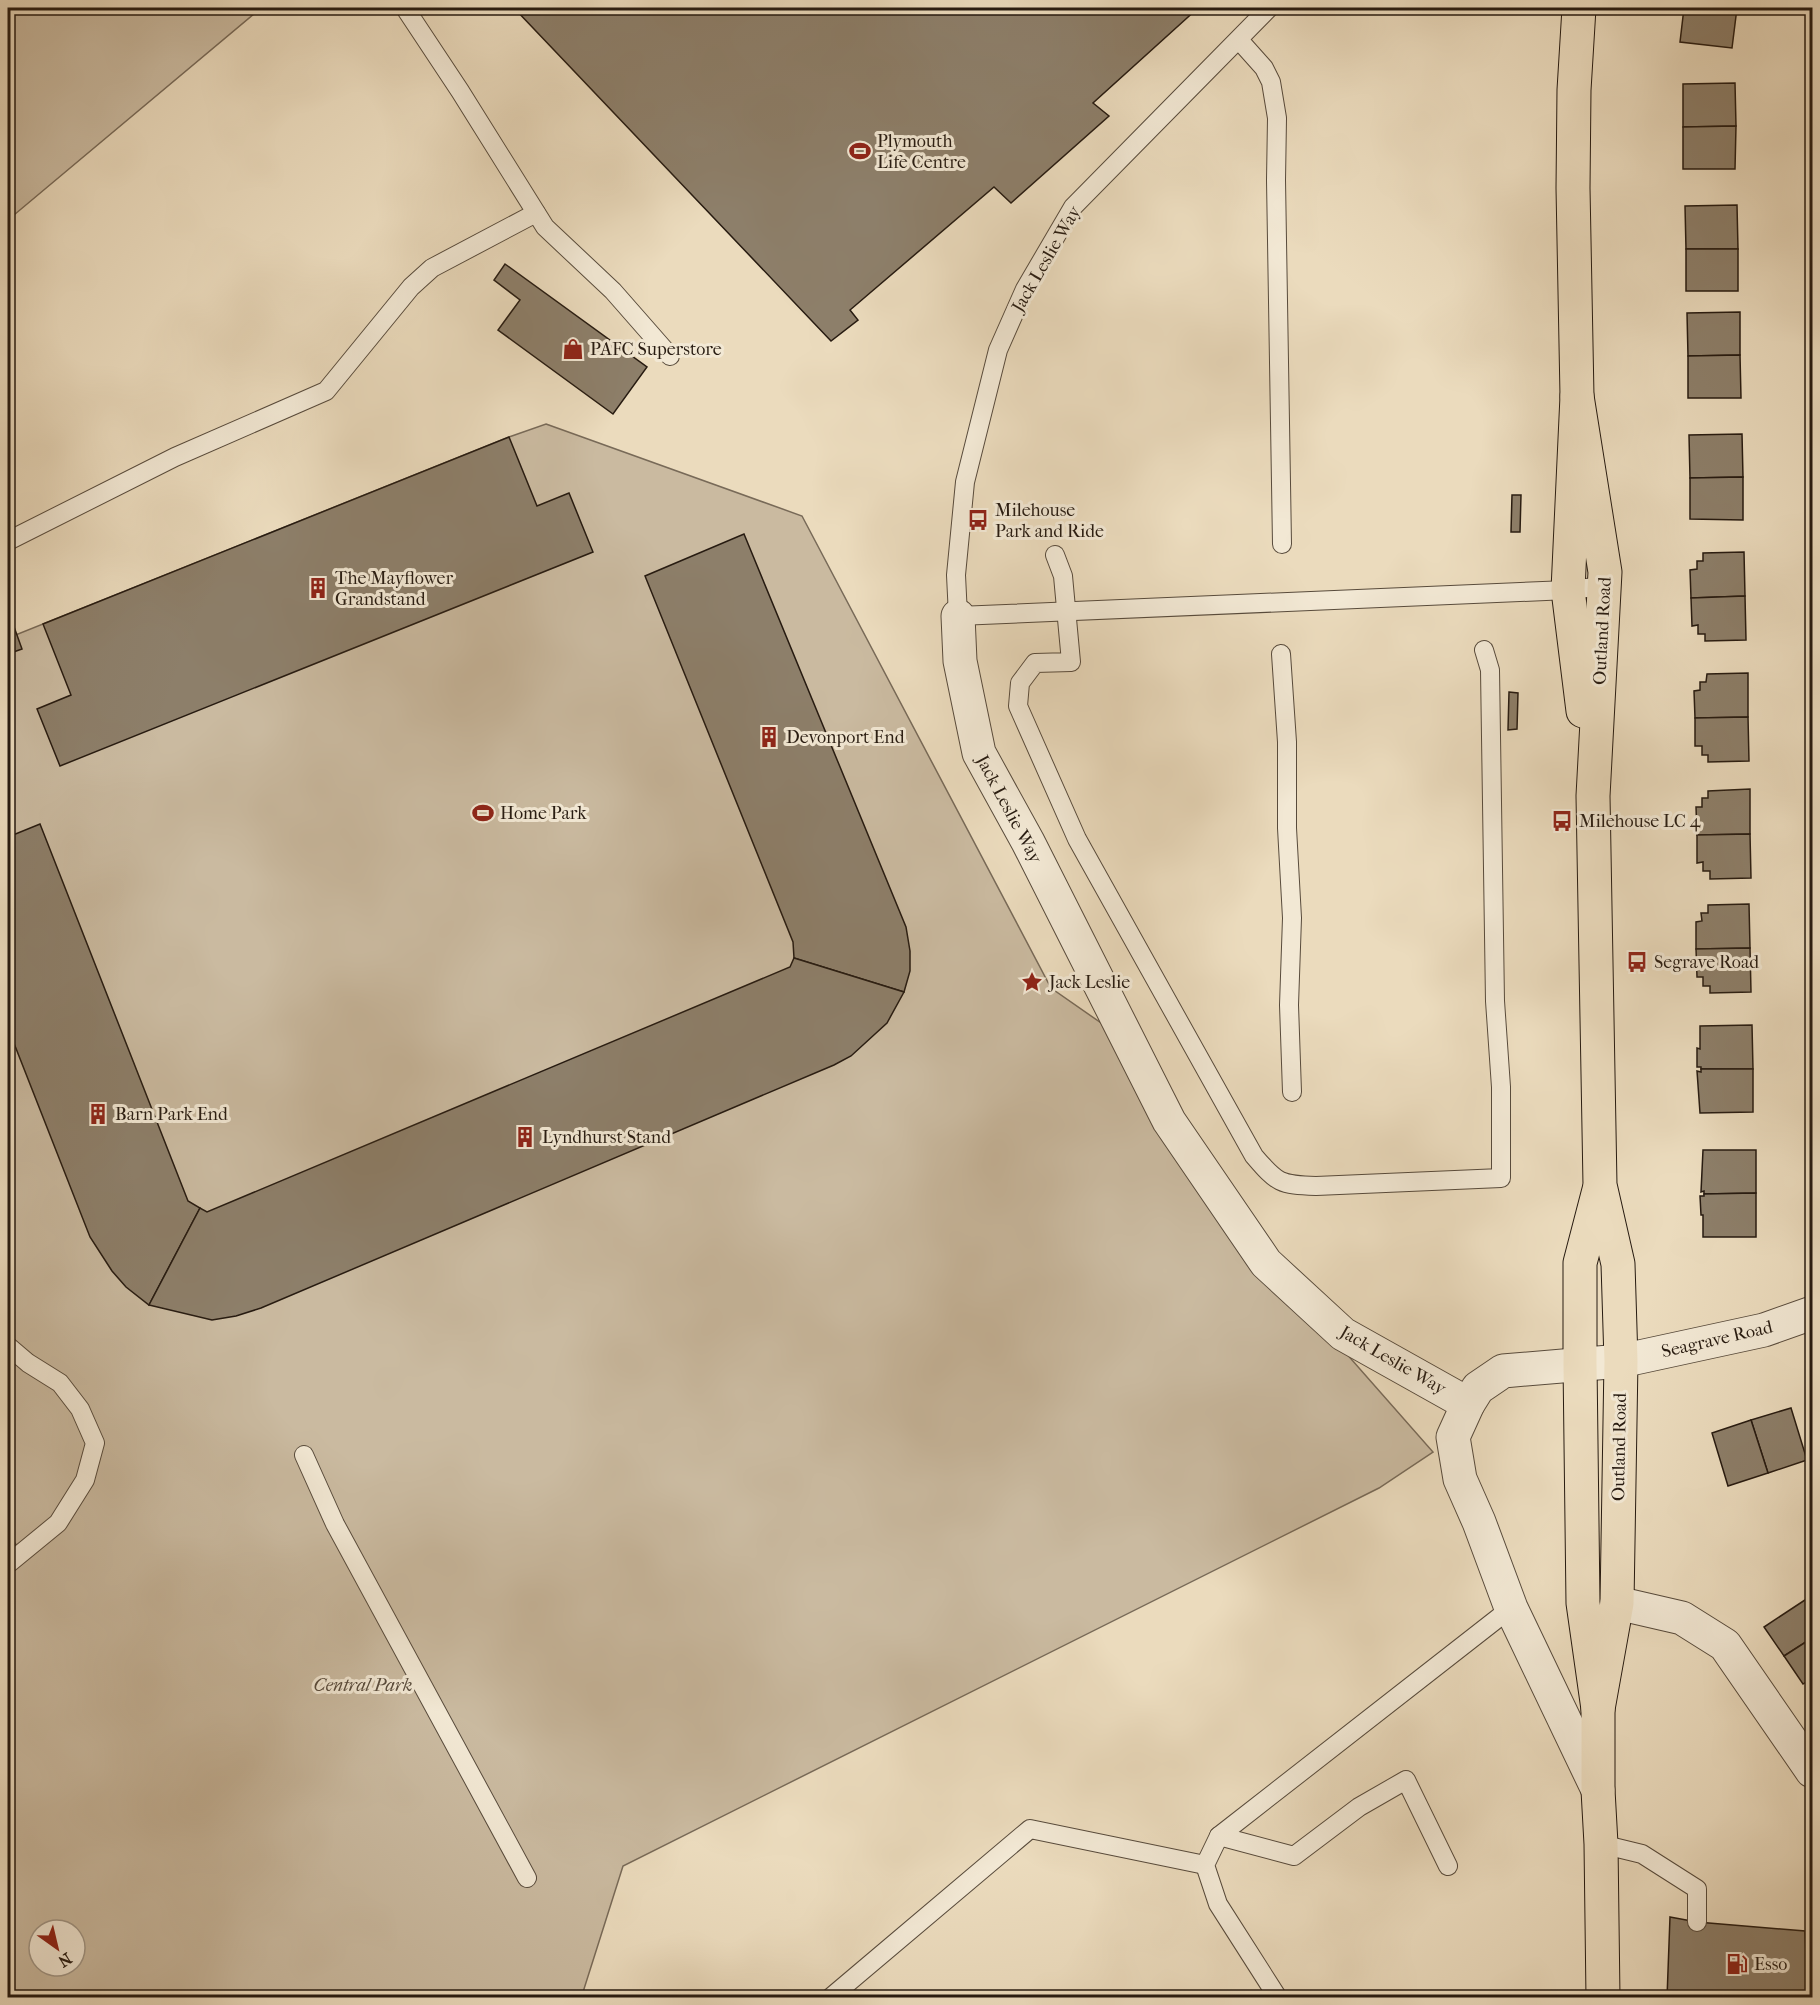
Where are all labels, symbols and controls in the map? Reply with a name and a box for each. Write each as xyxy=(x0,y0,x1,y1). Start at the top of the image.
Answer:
place label: Plymouth Life Centre xyxy=(877,131,966,173)
sports icon: Plymouth Life Centre xyxy=(848,139,872,163)
street label: Jack Leslie Way xyxy=(1007,201,1086,318)
shop icon: PAFC Superstore xyxy=(561,337,585,361)
place label: PAFC Superstore xyxy=(590,339,722,360)
place label: Milehouse Park and Ride xyxy=(995,500,1104,542)
bus stop icon: Milehouse Park and Ride xyxy=(966,508,990,532)
place label: The Mayflower Grandstand xyxy=(335,568,453,610)
building icon: The Mayflower Grandstand xyxy=(306,576,330,600)
street label: Outland Road xyxy=(1589,576,1616,686)
building icon: Devonport End xyxy=(757,725,781,749)
place label: Devonport End xyxy=(786,727,905,748)
street label: Jack Leslie Way xyxy=(970,750,1046,868)
sports icon: Home Park xyxy=(471,801,495,825)
place label: Home Park xyxy=(500,803,587,824)
bus stop icon: Milehouse LC 4 xyxy=(1550,809,1574,833)
place label: Milehouse LC 4 xyxy=(1579,811,1701,832)
bus stop icon: Segrave Road xyxy=(1625,950,1649,974)
place label: Segrave Road xyxy=(1654,952,1759,973)
place icon: Jack Leslie xyxy=(1020,970,1044,994)
place label: Jack Leslie xyxy=(1047,972,1130,993)
building icon: Barn Park End xyxy=(86,1102,110,1126)
place label: Barn Park End xyxy=(115,1104,228,1125)
building icon: Lyndhurst Stand xyxy=(513,1125,537,1149)
place label: Lyndhurst Stand xyxy=(542,1127,671,1148)
street label: Seagrave Road xyxy=(1660,1316,1775,1362)
street label: Jack Leslie Way xyxy=(1334,1321,1451,1400)
street label: Outland Road xyxy=(1608,1393,1631,1501)
park label: Central Park xyxy=(314,1675,412,1696)
north arrow xyxy=(27,1918,87,1978)
text: N xyxy=(54,1949,75,1972)
fuel station icon: Esso xyxy=(1725,1952,1749,1976)
place label: Esso xyxy=(1754,1954,1787,1975)

